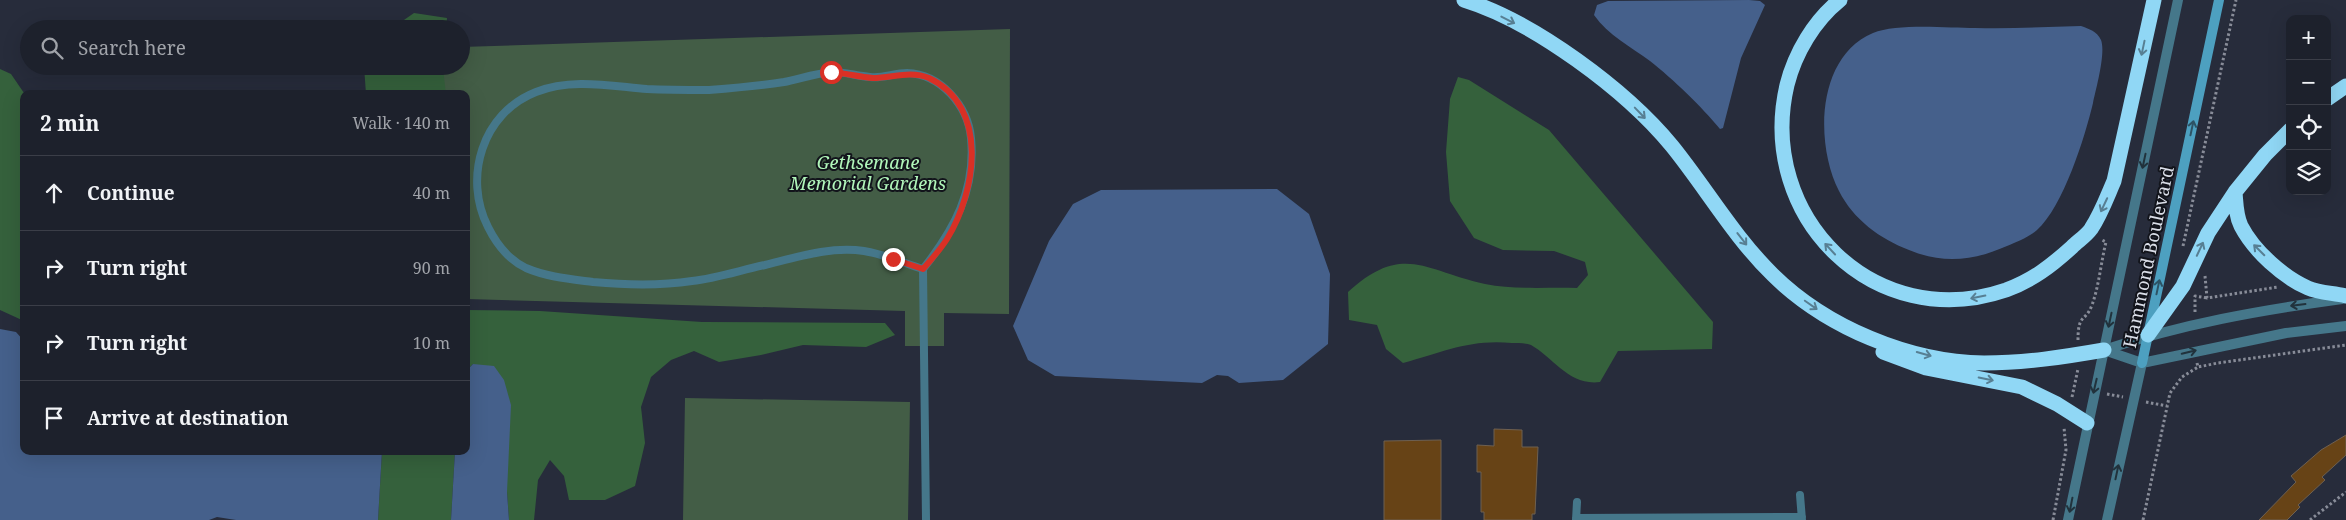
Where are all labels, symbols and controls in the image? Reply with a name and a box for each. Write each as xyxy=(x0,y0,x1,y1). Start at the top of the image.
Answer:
map controls xyxy=(2286,15,2331,195)
button: + xyxy=(2286,15,2331,60)
one-way arrow xyxy=(1500,16,1515,25)
search box xyxy=(20,20,470,75)
icon: search xyxy=(38,34,66,62)
text: Search here xyxy=(78,35,186,61)
one-way arrow xyxy=(2138,39,2147,55)
button: − xyxy=(2286,60,2331,105)
route start xyxy=(820,61,843,84)
button: locate xyxy=(2286,105,2331,150)
one-way arrow xyxy=(1634,107,1646,119)
text: 2 min xyxy=(40,109,99,137)
text: Walk · 140 m xyxy=(353,112,450,134)
one-way arrow xyxy=(2188,121,2197,137)
park label: Gethsemane Memorial Gardens xyxy=(789,150,946,195)
button: layers xyxy=(2286,150,2331,195)
one-way arrow xyxy=(2138,153,2148,169)
street label: Hammond Boulevard xyxy=(2117,164,2179,350)
icon: ahead xyxy=(40,179,68,207)
text: Continue xyxy=(87,180,175,206)
text: 40 m xyxy=(413,182,450,204)
one-way arrow xyxy=(2099,197,2108,212)
one-way arrow xyxy=(1737,232,1748,245)
one-way arrow xyxy=(1824,242,1836,255)
one-way arrow xyxy=(2196,242,2206,257)
one-way arrow xyxy=(2253,243,2265,256)
route end xyxy=(882,248,905,271)
icon: right xyxy=(40,254,68,282)
text: Turn right xyxy=(87,255,187,281)
text: 90 m xyxy=(413,257,450,279)
one-way arrow xyxy=(2154,280,2163,296)
one-way arrow xyxy=(1970,293,1986,302)
one-way arrow xyxy=(1804,300,1818,310)
one-way arrow xyxy=(2290,300,2306,310)
one-way arrow xyxy=(2105,312,2114,328)
icon: right xyxy=(40,329,68,357)
text: Turn right xyxy=(87,330,187,356)
text: 10 m xyxy=(413,332,450,354)
one-way arrow xyxy=(2181,347,2197,356)
one-way arrow xyxy=(1915,350,1931,360)
one-way arrow xyxy=(1978,375,1994,385)
one-way arrow xyxy=(2090,378,2099,394)
icon: arrive xyxy=(40,404,68,432)
text: Arrive at destination xyxy=(87,405,289,431)
one-way arrow xyxy=(2113,465,2123,481)
one-way arrow xyxy=(2065,496,2075,512)

